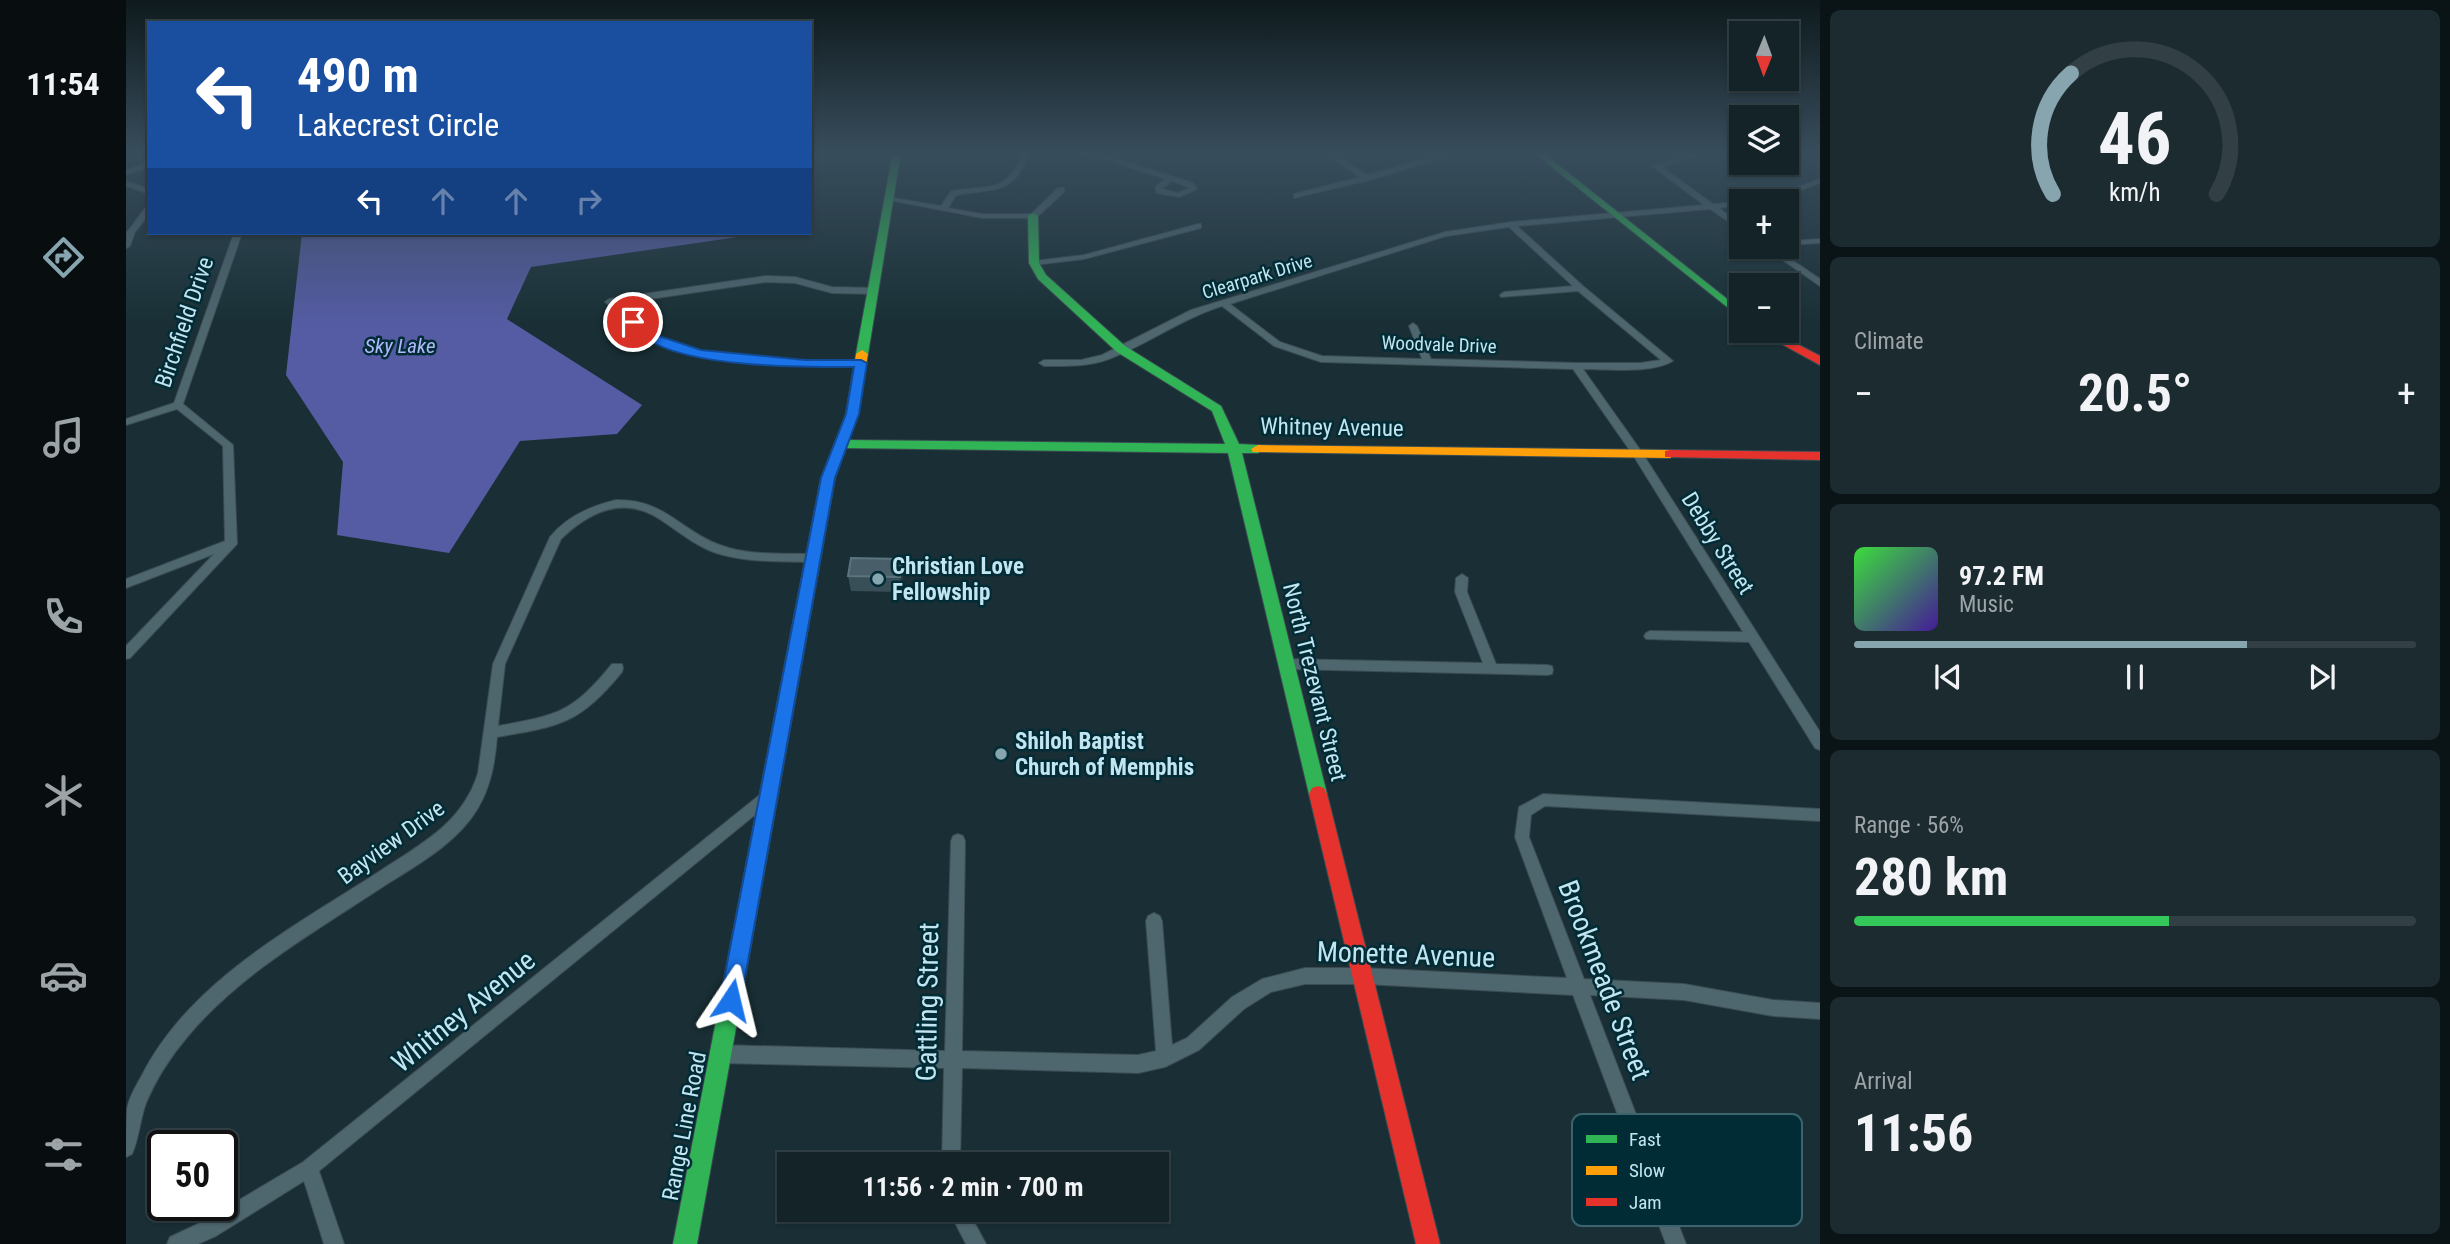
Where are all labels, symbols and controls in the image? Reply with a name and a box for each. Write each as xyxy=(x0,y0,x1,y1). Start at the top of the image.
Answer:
north arrow xyxy=(1729,21,1799,91)
map controls xyxy=(1729,21,1799,343)
text: 490 m xyxy=(297,47,419,104)
icon: left xyxy=(182,49,273,140)
text: 11:54 xyxy=(26,65,100,103)
text: 46 xyxy=(2098,97,2172,183)
button: layers xyxy=(1729,105,1799,175)
text: Lakecrest Circle xyxy=(297,106,499,144)
text: km/h xyxy=(2109,178,2161,207)
icon: left xyxy=(351,182,389,220)
icon: ahead xyxy=(424,182,462,220)
icon: ahead xyxy=(497,182,535,220)
icon: right xyxy=(570,182,608,220)
button: + xyxy=(1729,189,1799,259)
icon: directions xyxy=(39,233,88,282)
street label: Clearpark Drive xyxy=(1199,249,1315,304)
street label: Birchfield Drive xyxy=(150,253,219,391)
button: − xyxy=(1729,273,1799,343)
pin xyxy=(603,292,663,352)
icon: arrive xyxy=(614,303,652,341)
text: Climate xyxy=(1854,328,1924,355)
street label: Woodvale Drive xyxy=(1381,331,1497,358)
water label: Sky Lake xyxy=(365,334,435,358)
text: 20.5° xyxy=(2078,363,2192,424)
text: − xyxy=(1854,372,1873,416)
text: + xyxy=(2397,372,2416,416)
icon: music xyxy=(39,413,88,462)
street label: Whitney Avenue xyxy=(1260,413,1404,442)
street label: Debby Street xyxy=(1676,487,1760,599)
place label: Christian Love Fellowship xyxy=(892,553,1024,606)
text: 97.2 FM xyxy=(1959,561,2044,591)
marker: Christian Love Fellowship xyxy=(870,571,886,587)
street label: North Trezevant Street xyxy=(1277,580,1352,784)
text: Music xyxy=(1959,591,2014,618)
icon: phone xyxy=(39,592,88,641)
icon: previous xyxy=(1929,658,1967,696)
icon: pause xyxy=(2116,658,2154,696)
icon: next xyxy=(2303,658,2341,696)
place label: Shiloh Baptist Church of Memphis xyxy=(1015,728,1194,781)
marker: Shiloh Baptist Church of Memphis xyxy=(993,746,1009,762)
icon: climate xyxy=(39,771,88,820)
street label: Bayview Drive xyxy=(333,795,450,890)
text: Range · 56% xyxy=(1854,812,1964,839)
text: 280 km xyxy=(1854,847,2008,908)
street label: Brookmeade Street xyxy=(1551,876,1658,1085)
street label: Gattling Street xyxy=(910,922,945,1082)
street label: Monette Avenue xyxy=(1316,935,1496,974)
street label: Whitney Avenue xyxy=(385,944,542,1079)
icon: car xyxy=(39,951,88,1000)
position arrow xyxy=(694,963,768,1037)
street label: Range Line Road xyxy=(657,1049,712,1203)
text: Arrival xyxy=(1854,1068,1913,1095)
text: 11:56 xyxy=(1854,1103,1973,1164)
legend xyxy=(1572,1114,1802,1226)
text: Fast xyxy=(1629,1128,1661,1151)
icon: filters xyxy=(39,1130,88,1179)
speed limit sign: 50 xyxy=(147,1130,238,1221)
text: Slow xyxy=(1629,1159,1665,1182)
text: 11:56 · 2 min · 700 m xyxy=(863,1172,1083,1202)
text: Jam xyxy=(1629,1191,1662,1214)

